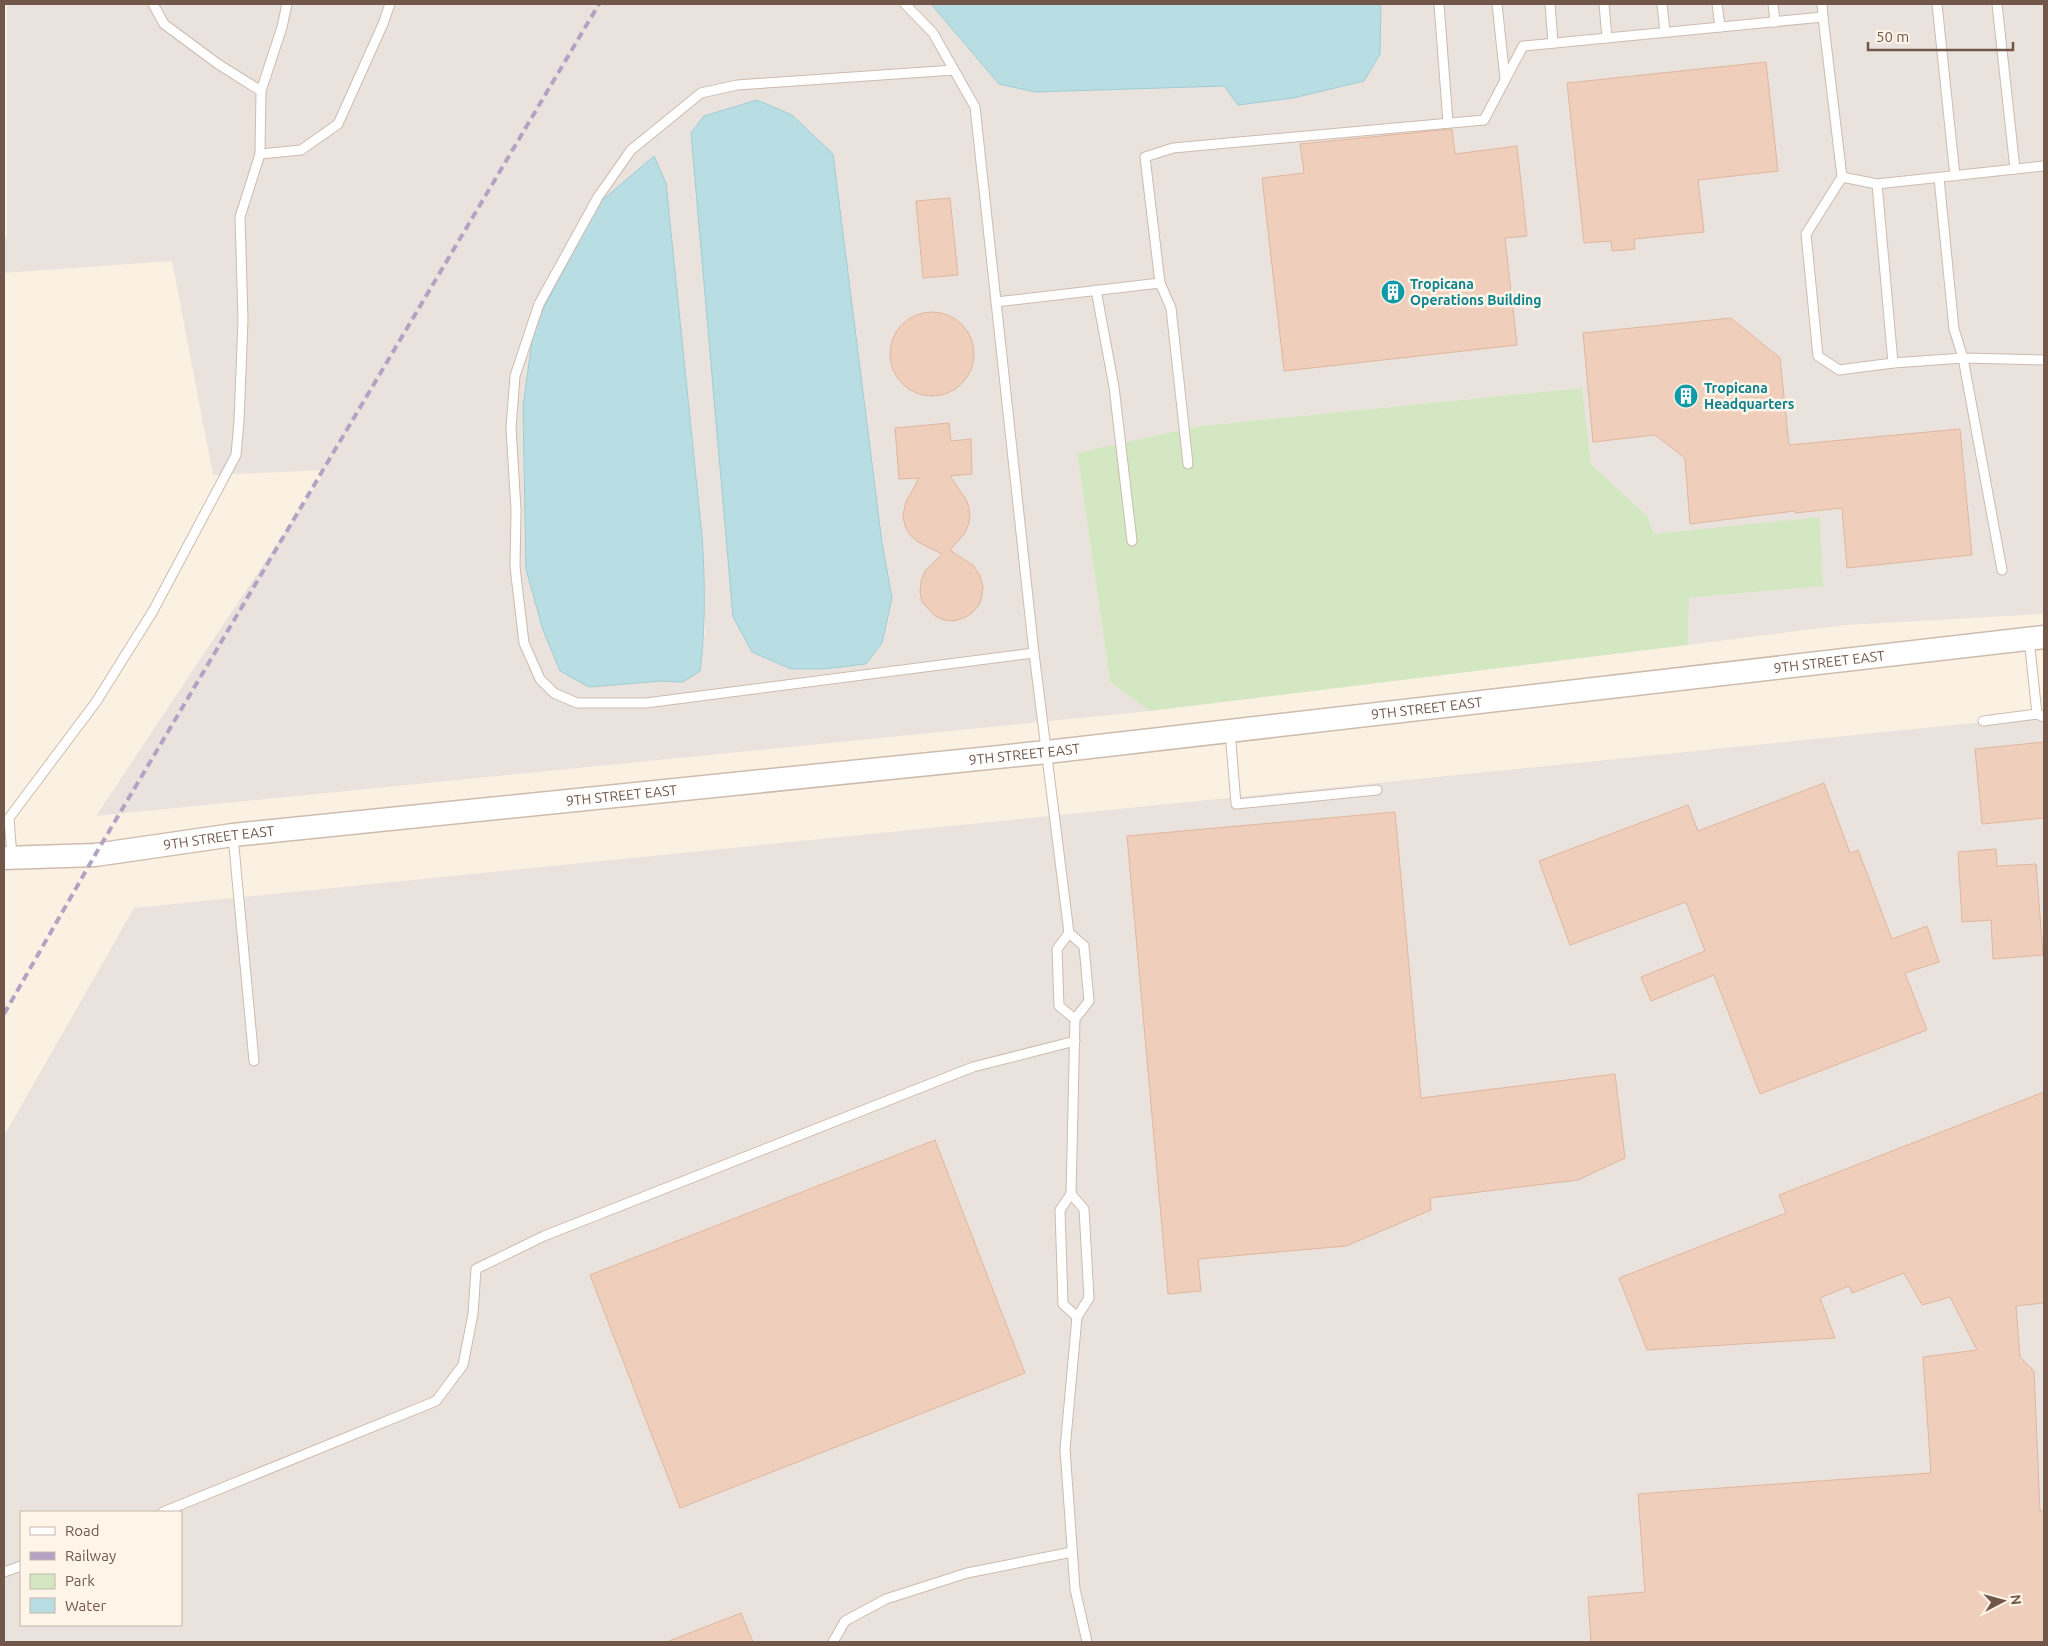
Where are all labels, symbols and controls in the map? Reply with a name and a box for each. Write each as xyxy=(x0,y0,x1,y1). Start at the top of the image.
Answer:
scale bar xyxy=(1868,20,2013,52)
text: 50 m xyxy=(1876,28,1909,45)
place label: Tropicana Operations Building xyxy=(1410,276,1542,308)
building icon: Tropicana Operations Building xyxy=(1380,279,1406,305)
place label: Tropicana Headquarters xyxy=(1704,380,1795,412)
building icon: Tropicana Headquarters xyxy=(1673,383,1699,409)
street label: 9TH STREET EAST xyxy=(1773,647,1886,676)
street label: 9TH STREET EAST xyxy=(1370,694,1483,723)
street label: 9TH STREET EAST xyxy=(968,740,1081,768)
street label: 9TH STREET EAST xyxy=(565,782,678,809)
street label: 9TH STREET EAST xyxy=(162,823,275,853)
legend xyxy=(20,1511,182,1626)
text: Road xyxy=(65,1522,100,1539)
text: Railway xyxy=(65,1547,116,1564)
text: Park xyxy=(65,1572,95,1589)
north arrow xyxy=(1978,1576,2028,1626)
text: N xyxy=(2007,1594,2024,1606)
text: Water xyxy=(65,1597,106,1614)

